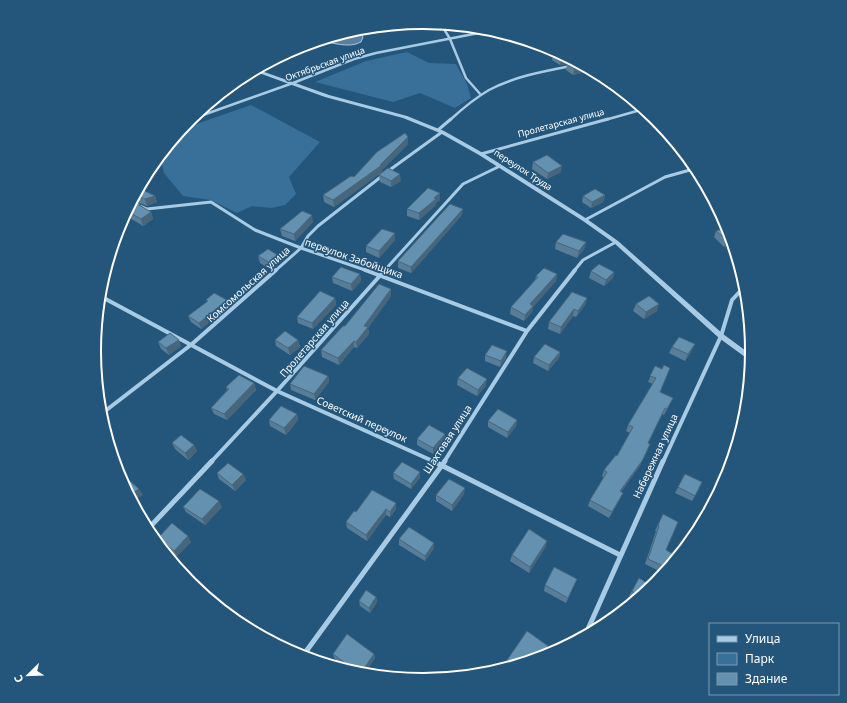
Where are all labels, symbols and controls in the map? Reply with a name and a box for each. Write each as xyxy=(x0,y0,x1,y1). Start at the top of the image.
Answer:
street label: Октябрьская улица xyxy=(283,43,366,84)
street label: Пролетарская улица xyxy=(516,105,606,140)
street label: переулок Труда xyxy=(492,146,555,193)
street label: переулок Забойщика xyxy=(303,235,405,281)
street label: Комсомольская улица xyxy=(203,243,293,325)
street label: Пролетарская улица xyxy=(276,296,352,380)
street label: Советский переулок xyxy=(314,393,410,446)
street label: Шахтовая улица xyxy=(420,402,474,476)
street label: Набережная улица xyxy=(629,411,681,501)
legend xyxy=(709,623,839,695)
text: Улица xyxy=(745,630,780,647)
text: Парк xyxy=(745,650,775,667)
north arrow xyxy=(8,655,48,695)
text: Здание xyxy=(745,670,788,687)
text: С xyxy=(10,673,27,685)

